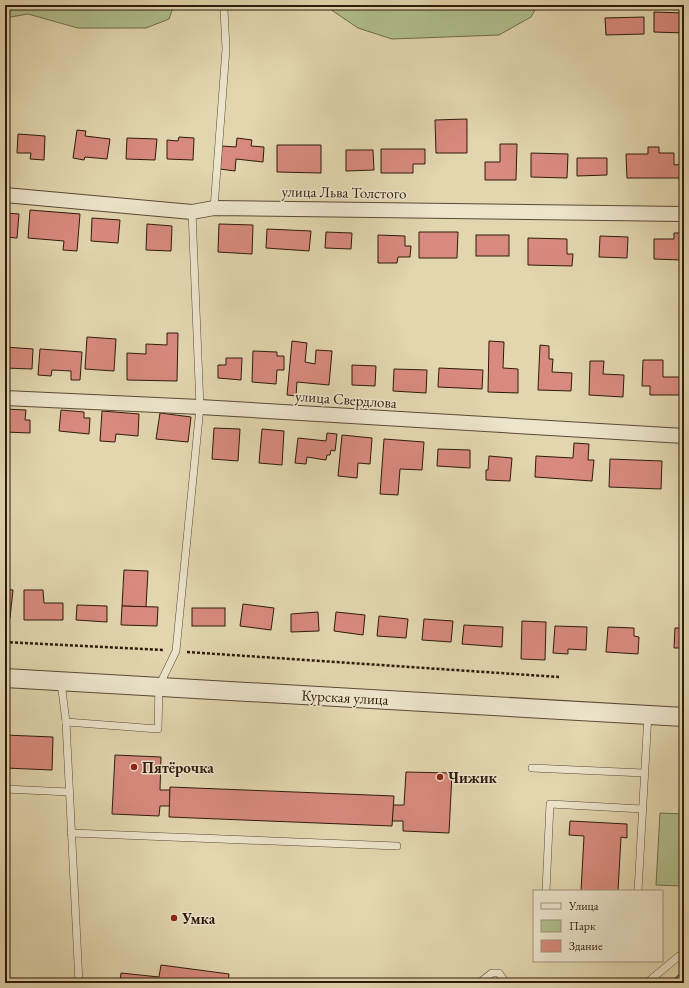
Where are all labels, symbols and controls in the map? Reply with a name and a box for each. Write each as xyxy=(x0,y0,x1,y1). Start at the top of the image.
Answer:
street label: улица Льва Толстого xyxy=(281,181,407,203)
street label: улица Свердлова xyxy=(294,386,398,412)
street label: Курская улица xyxy=(301,685,389,709)
place label: Пятёрочка xyxy=(142,758,214,777)
marker: Пятёрочка xyxy=(129,762,139,772)
place label: Чижик xyxy=(448,768,498,787)
marker: Чижик xyxy=(435,772,445,782)
legend xyxy=(533,890,663,962)
text: Улица xyxy=(568,898,599,914)
place label: Умка xyxy=(181,909,216,928)
marker: Умка xyxy=(169,913,179,923)
text: Парк xyxy=(569,918,596,934)
text: Здание xyxy=(569,938,603,954)

